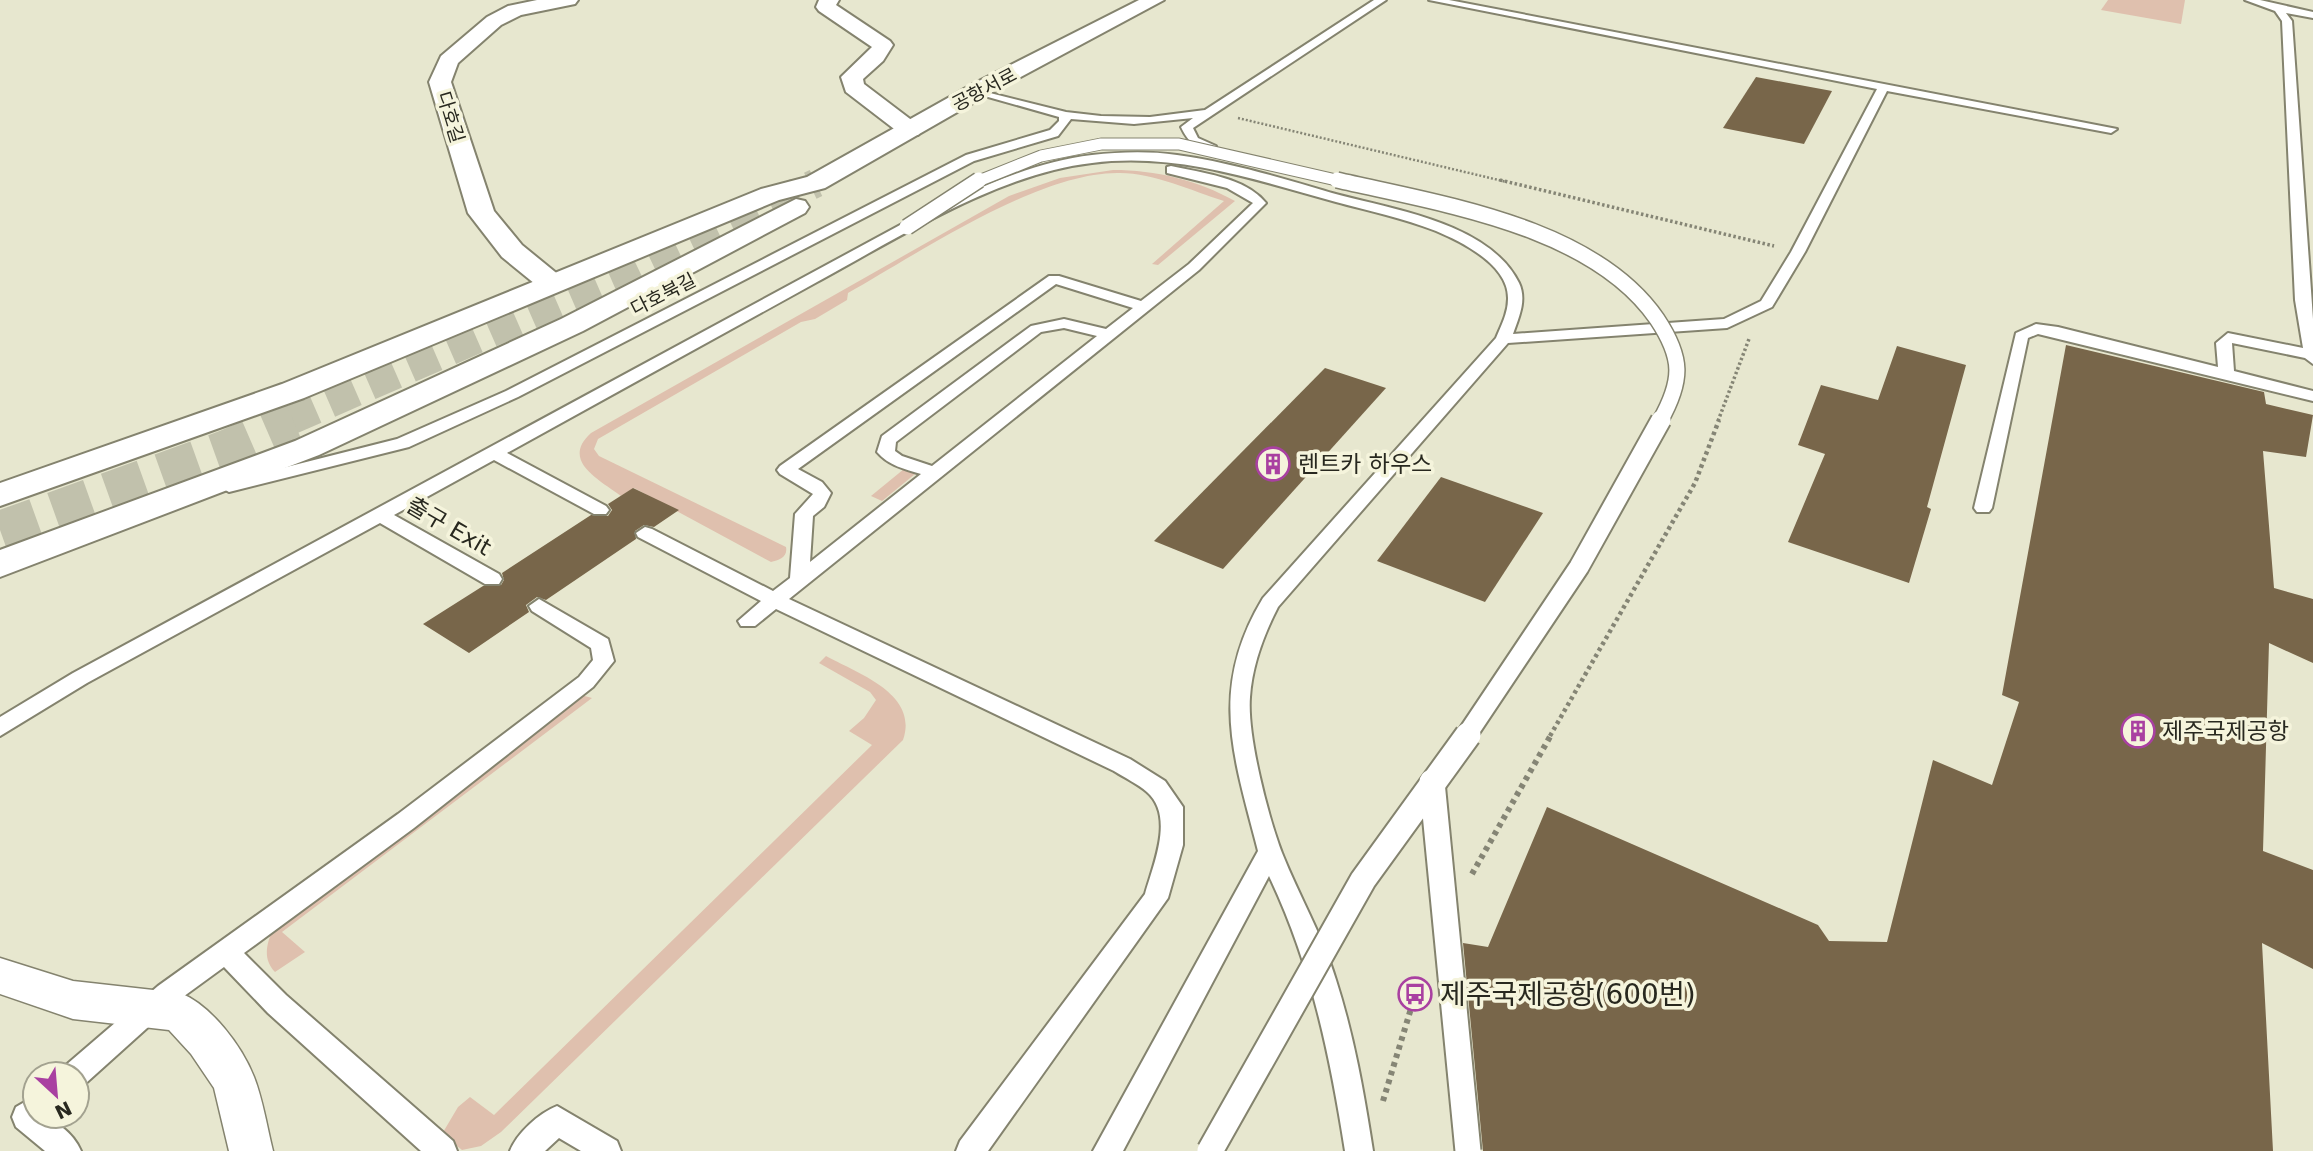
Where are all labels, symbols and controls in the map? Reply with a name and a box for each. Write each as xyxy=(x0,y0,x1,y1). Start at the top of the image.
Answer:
street label: 공항서로 xyxy=(948,63,1020,115)
street label: 다호길 xyxy=(433,89,469,145)
street label: 다호북길 xyxy=(627,268,699,320)
building icon: 렌트카 하우스 xyxy=(1254,445,1292,483)
place label: 렌트카 하우스 xyxy=(1298,451,1432,477)
street label: 출구 Exit xyxy=(402,491,496,561)
building icon: 제주국제공항 xyxy=(2119,712,2157,750)
place label: 제주국제공항 xyxy=(2162,718,2289,744)
bus stop icon: 제주국제공항(600번) xyxy=(1396,975,1434,1013)
place label: 제주국제공항(600번) xyxy=(1440,978,1696,1011)
north arrow xyxy=(21,1060,91,1130)
text: N xyxy=(51,1097,75,1124)

